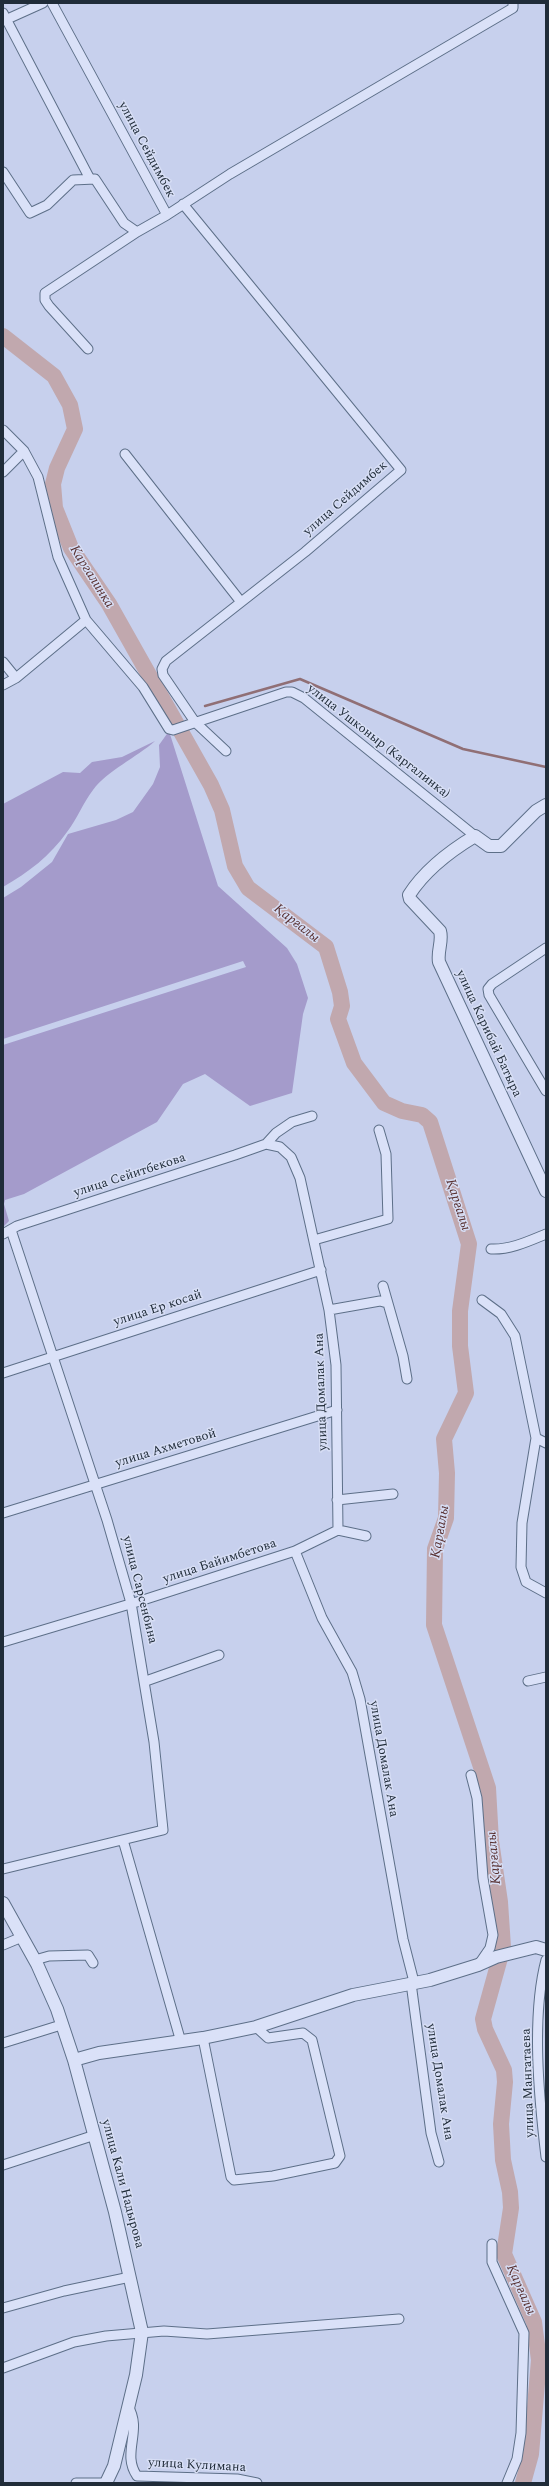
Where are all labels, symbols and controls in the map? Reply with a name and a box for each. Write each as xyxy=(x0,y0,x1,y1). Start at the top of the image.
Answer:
street label: улица Сейдимбек xyxy=(114,99,178,201)
street label: улица Сейдимбек xyxy=(301,458,391,540)
water label: Каргалинка xyxy=(65,543,117,611)
street label: улица Ушконыр (Каргалинка) xyxy=(304,681,452,803)
water label: Қарғалы xyxy=(270,901,322,947)
street label: улица Карибай Батыра xyxy=(452,968,524,1100)
street label: улица Сейитбекова xyxy=(72,1151,188,1201)
water label: Қарғалы xyxy=(441,1177,473,1233)
street label: улица Ер косай xyxy=(112,1287,204,1331)
street label: улица Домалак Ана xyxy=(312,1333,332,1451)
street label: улица Ахметовой xyxy=(114,1426,218,1472)
water label: Қарғалы xyxy=(428,1504,454,1560)
street label: улица Сарсенбина xyxy=(118,1534,160,1646)
street label: улица Байимбетова xyxy=(161,1536,279,1588)
street label: улица Домалак Ана xyxy=(365,1700,401,1818)
water label: Қарғалы xyxy=(484,1831,506,1885)
street label: улица Домалак Ана xyxy=(422,2023,456,2141)
street label: улица Мангатаева xyxy=(519,2028,539,2138)
street label: улица Кали Надырова xyxy=(97,2118,147,2250)
water label: Қарғалы xyxy=(501,2262,539,2318)
street label: улица Кулимана xyxy=(148,2456,246,2476)

